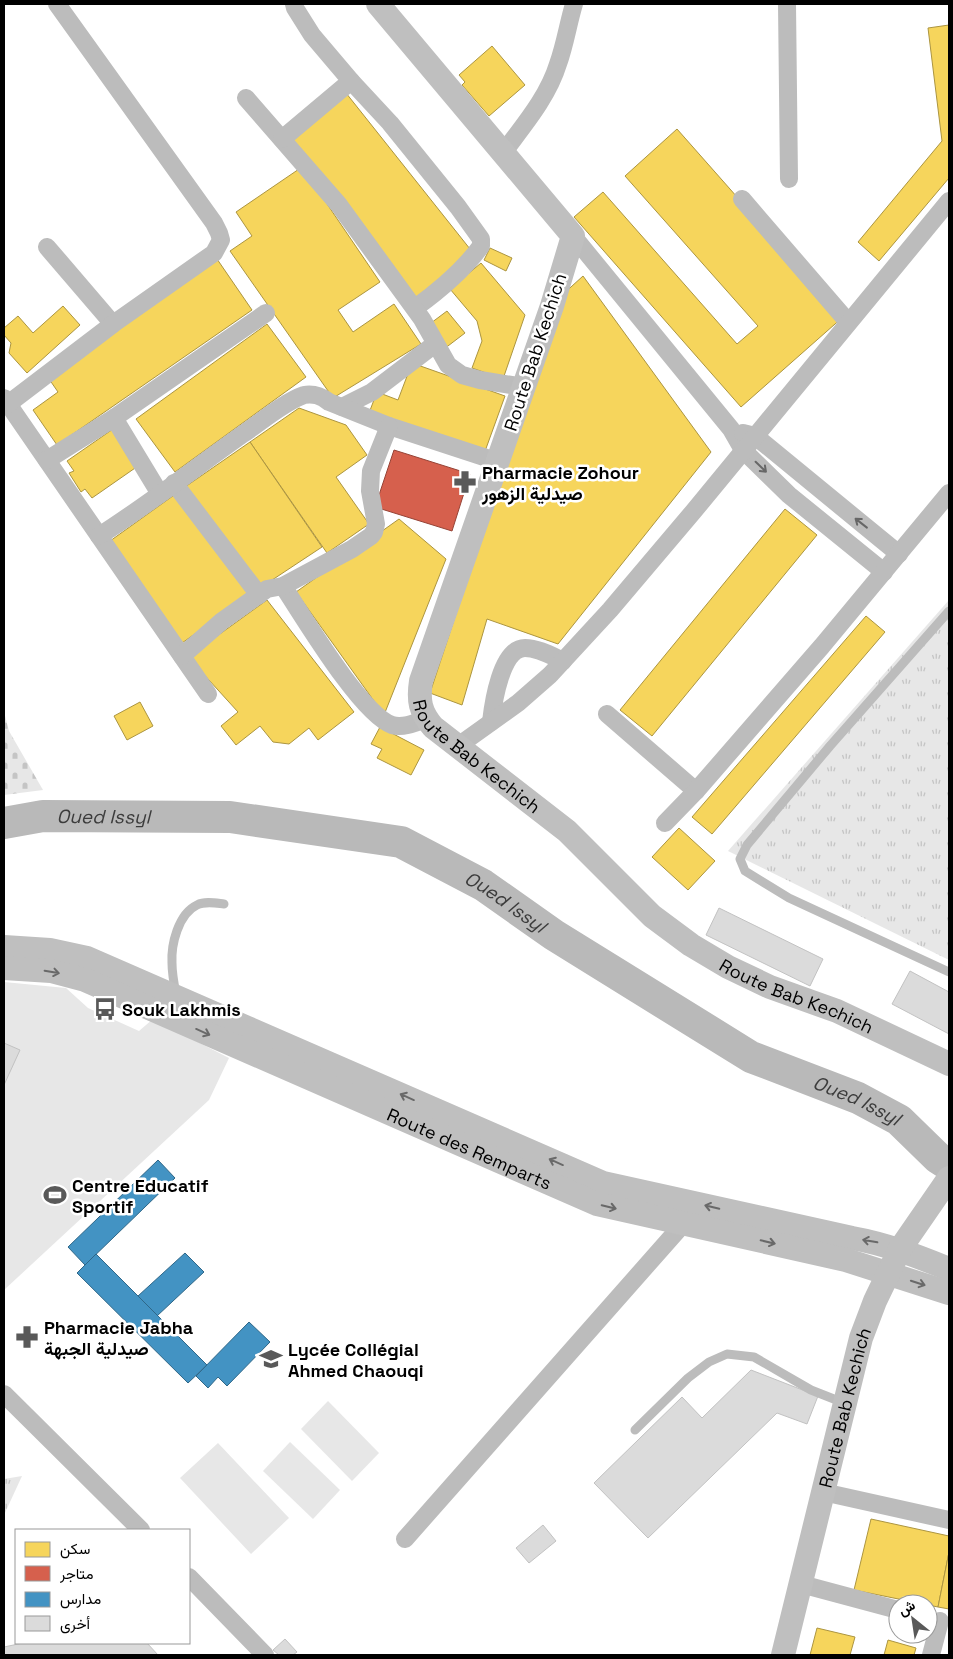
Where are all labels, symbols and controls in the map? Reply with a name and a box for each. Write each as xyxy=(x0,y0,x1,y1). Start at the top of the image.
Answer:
street label: Route Bab Kechich xyxy=(499,270,571,434)
place label: Pharmacie Zohour صيدلية الزهور xyxy=(481,461,639,505)
one-way arrow xyxy=(754,461,767,473)
pharmacy icon: Pharmacie Zohour صيدلية الزهور xyxy=(452,469,478,495)
one-way arrow xyxy=(854,518,867,529)
street label: Route Bab Kechich xyxy=(408,697,545,818)
water label: Oued Issyl xyxy=(56,804,153,829)
water label: Oued Issyl xyxy=(460,865,553,940)
street label: Route Bab Kechich xyxy=(716,953,877,1038)
one-way arrow xyxy=(44,967,60,977)
bus stop icon: Souk Lakhmis xyxy=(92,996,118,1022)
place label: Souk Lakhmis xyxy=(122,998,241,1021)
one-way arrow xyxy=(195,1027,210,1037)
water label: Oued Issyl xyxy=(810,1069,907,1132)
one-way arrow xyxy=(400,1092,415,1102)
street label: Route des Remparts xyxy=(384,1102,555,1194)
one-way arrow xyxy=(549,1157,564,1167)
place label: Centre Educatif Sportif xyxy=(72,1174,209,1218)
sports icon: Centre Educatif Sportif xyxy=(42,1182,68,1208)
one-way arrow xyxy=(704,1202,720,1211)
one-way arrow xyxy=(600,1203,616,1212)
one-way arrow xyxy=(863,1236,879,1246)
one-way arrow xyxy=(759,1238,775,1247)
one-way arrow xyxy=(910,1279,926,1289)
place label: Pharmacie Jabha صيدلية الجبهة xyxy=(44,1316,194,1360)
pharmacy icon: Pharmacie Jabha صيدلية الجبهة xyxy=(14,1324,40,1350)
street label: Route Bab Kechich xyxy=(813,1324,876,1490)
place label: Lycée Collégial Ahmed Chaouqi xyxy=(288,1338,424,1382)
school or university icon: Lycée Collégial Ahmed Chaouqi xyxy=(258,1346,284,1372)
legend xyxy=(15,1529,190,1644)
text: سكن xyxy=(60,1539,90,1559)
text: متاجر xyxy=(59,1564,94,1583)
text: مدارس xyxy=(60,1589,101,1609)
north arrow xyxy=(888,1594,938,1644)
text: ش xyxy=(895,1596,918,1620)
text: أخرى xyxy=(60,1614,90,1634)

